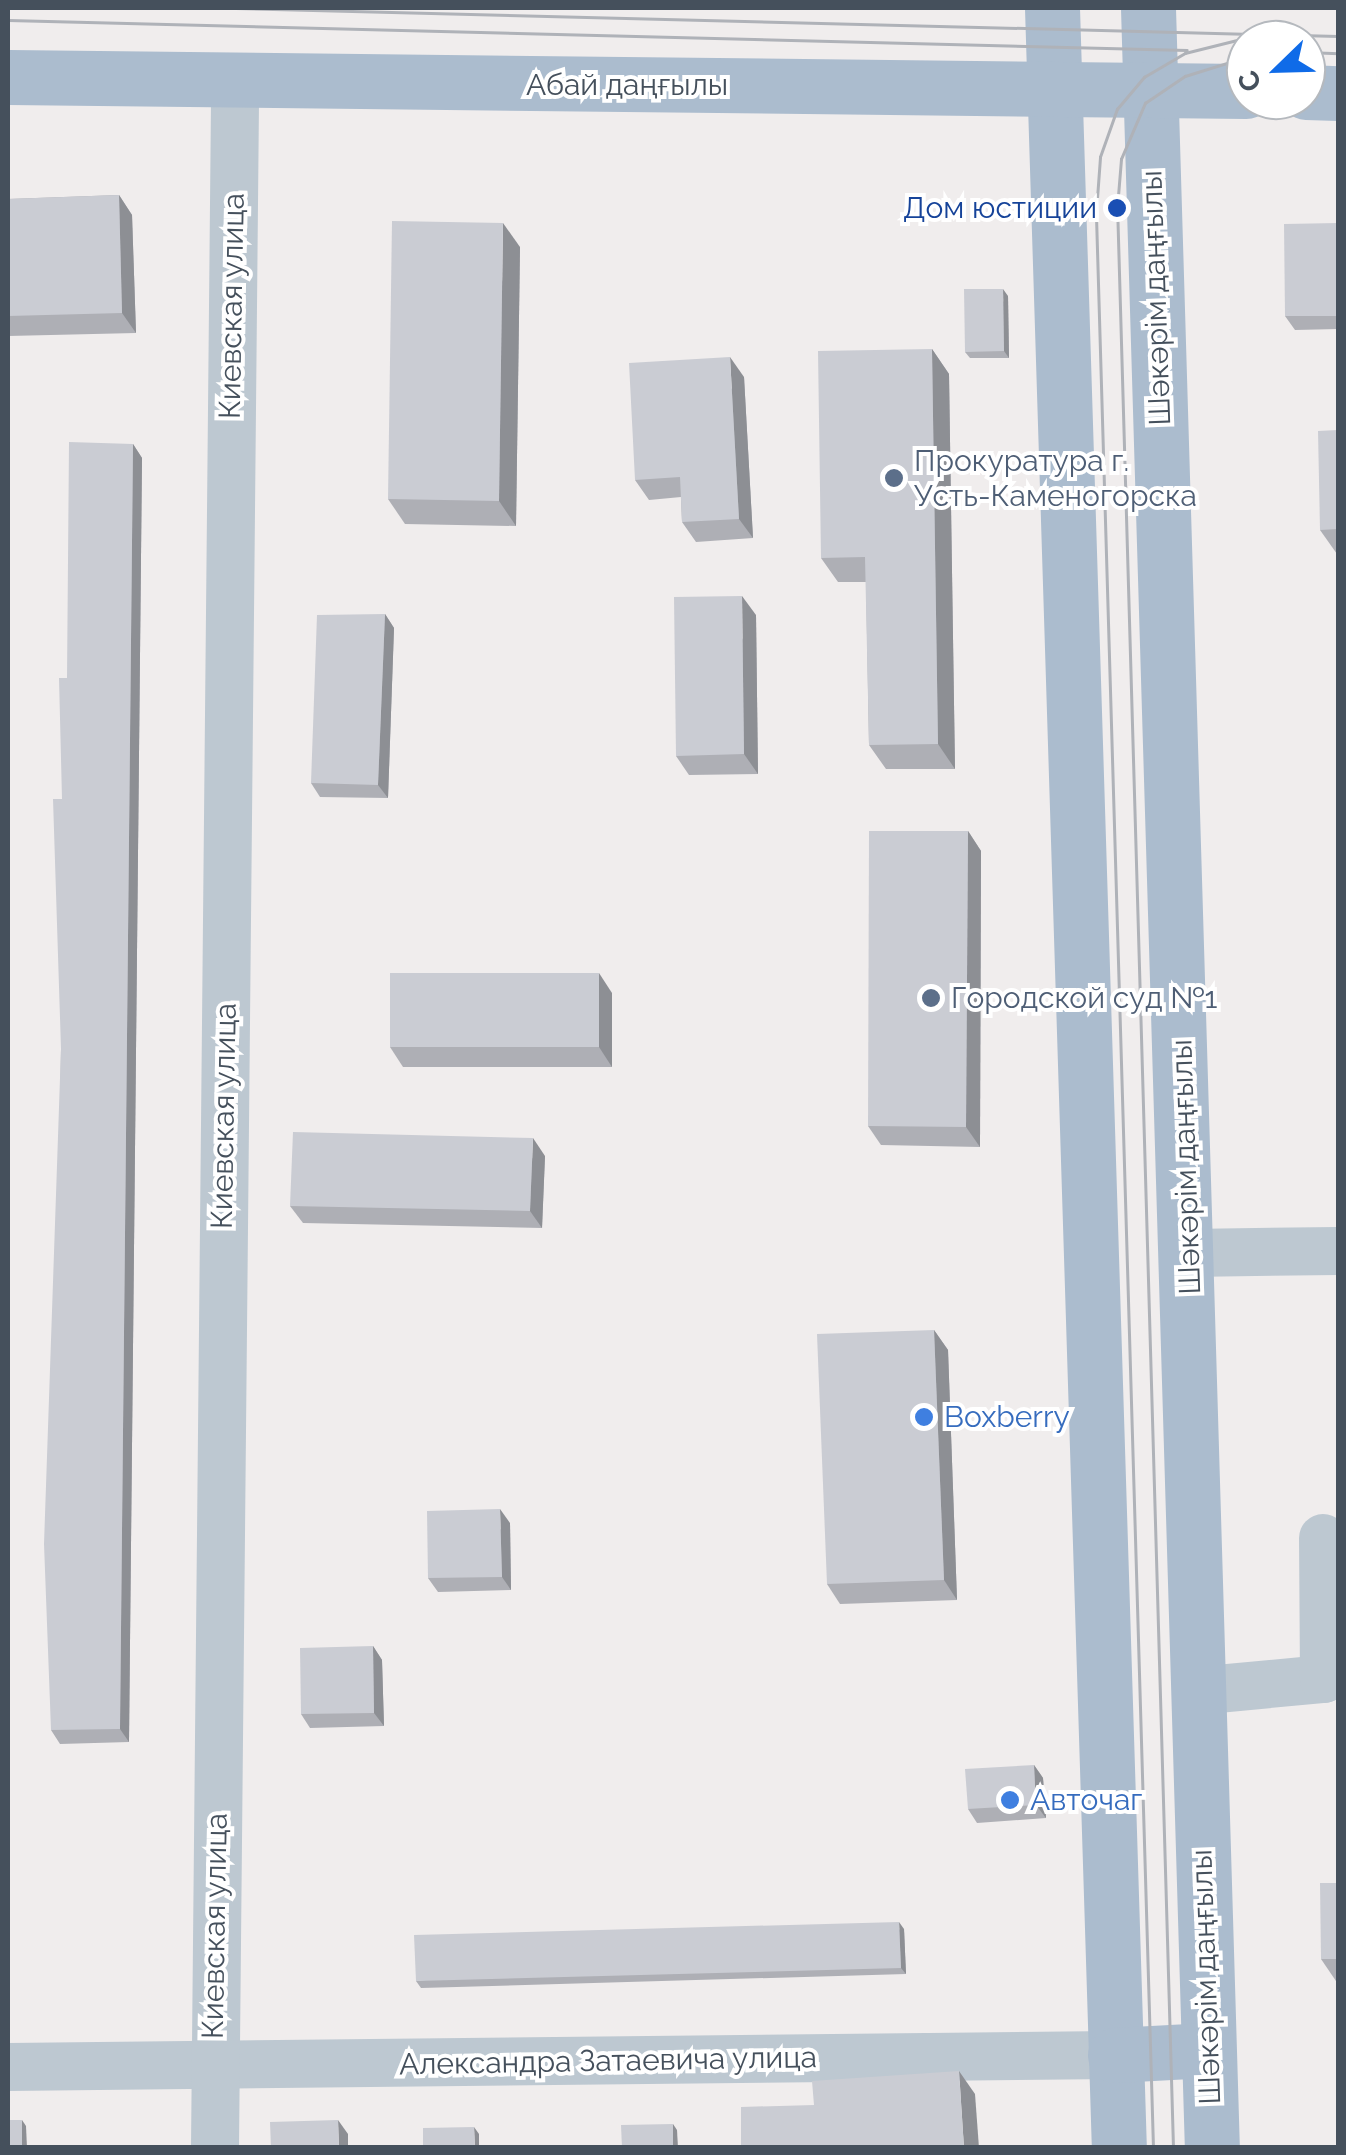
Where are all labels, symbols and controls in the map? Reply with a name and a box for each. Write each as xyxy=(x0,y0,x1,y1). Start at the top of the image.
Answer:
north arrow xyxy=(1226,20,1326,120)
text: С xyxy=(1231,66,1269,96)
street label: Абай даңғылы xyxy=(526,67,728,103)
street label: Шәкәрім даңғылы xyxy=(1134,170,1178,426)
place label: Дом юстиции xyxy=(903,190,1097,226)
street label: Киевская улица xyxy=(212,192,252,420)
marker: Дом юстиции xyxy=(1106,197,1128,219)
place label: Прокуратура г. Усть-Каменогорска xyxy=(914,443,1197,514)
marker: Прокуратура г. Усть-Каменогорска xyxy=(883,467,905,489)
place label: Городской суд №1 xyxy=(951,980,1217,1016)
marker: Городской суд №1 xyxy=(920,987,942,1009)
street label: Киевская улица xyxy=(204,1002,244,1230)
street label: Шәкәрім даңғылы xyxy=(1164,1039,1208,1295)
place label: Boxberry xyxy=(944,1399,1070,1435)
marker: Boxberry xyxy=(913,1406,935,1428)
place label: Авточаг xyxy=(1030,1782,1142,1818)
marker: Авточаг xyxy=(999,1789,1021,1811)
street label: Киевская улица xyxy=(195,1812,235,2040)
street label: Шәкәрім даңғылы xyxy=(1184,1849,1228,2105)
street label: Александра Затаевича улица xyxy=(398,2039,818,2083)

